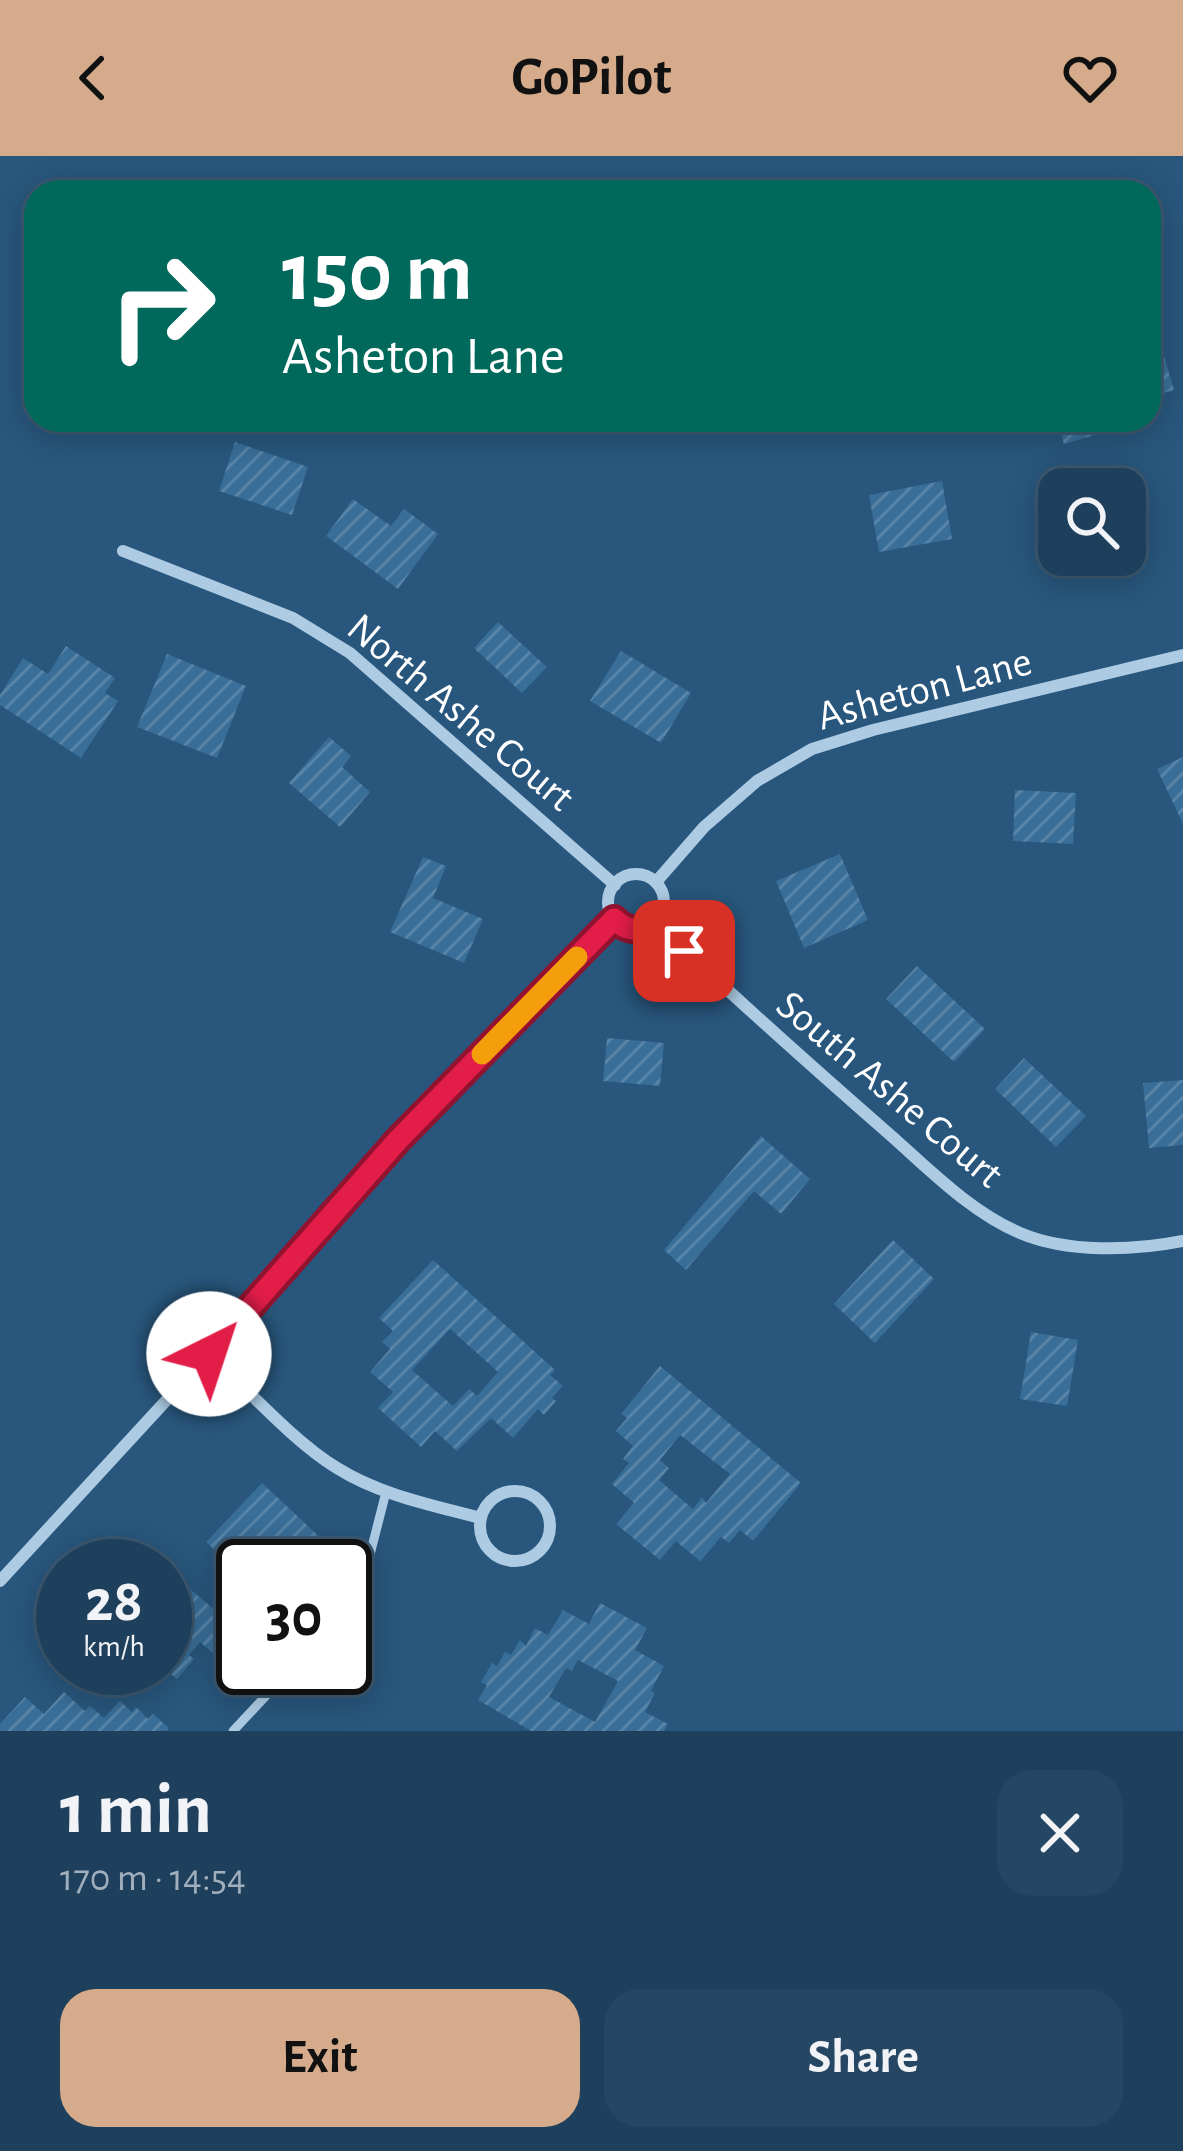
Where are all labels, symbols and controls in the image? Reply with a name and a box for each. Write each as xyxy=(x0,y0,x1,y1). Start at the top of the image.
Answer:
icon: back xyxy=(60,45,126,111)
icon: heart xyxy=(1057,45,1123,111)
text: GoPilot xyxy=(511,51,672,105)
icon: right xyxy=(84,228,240,384)
text: 150 m xyxy=(282,232,473,316)
text: Asheton Lane xyxy=(282,330,565,384)
map controls xyxy=(1038,468,1146,576)
button: search xyxy=(1038,468,1146,576)
street label: North Ashe Court xyxy=(339,606,582,819)
street label: Asheton Lane xyxy=(813,640,1036,738)
pin xyxy=(633,900,735,1002)
icon: arrive xyxy=(651,918,717,984)
street label: South Ashe Court xyxy=(769,983,1011,1196)
position arrow xyxy=(146,1291,272,1417)
speed limit sign: 30 xyxy=(216,1539,372,1695)
text: 28 xyxy=(85,1572,143,1632)
text: km/h xyxy=(83,1632,145,1662)
button: close xyxy=(997,1770,1123,1896)
text: 1 min xyxy=(60,1774,212,1846)
text: 170 m · 14:54 xyxy=(60,1859,246,1898)
button: Exit xyxy=(60,1989,580,2127)
button: Share xyxy=(604,1989,1123,2127)

